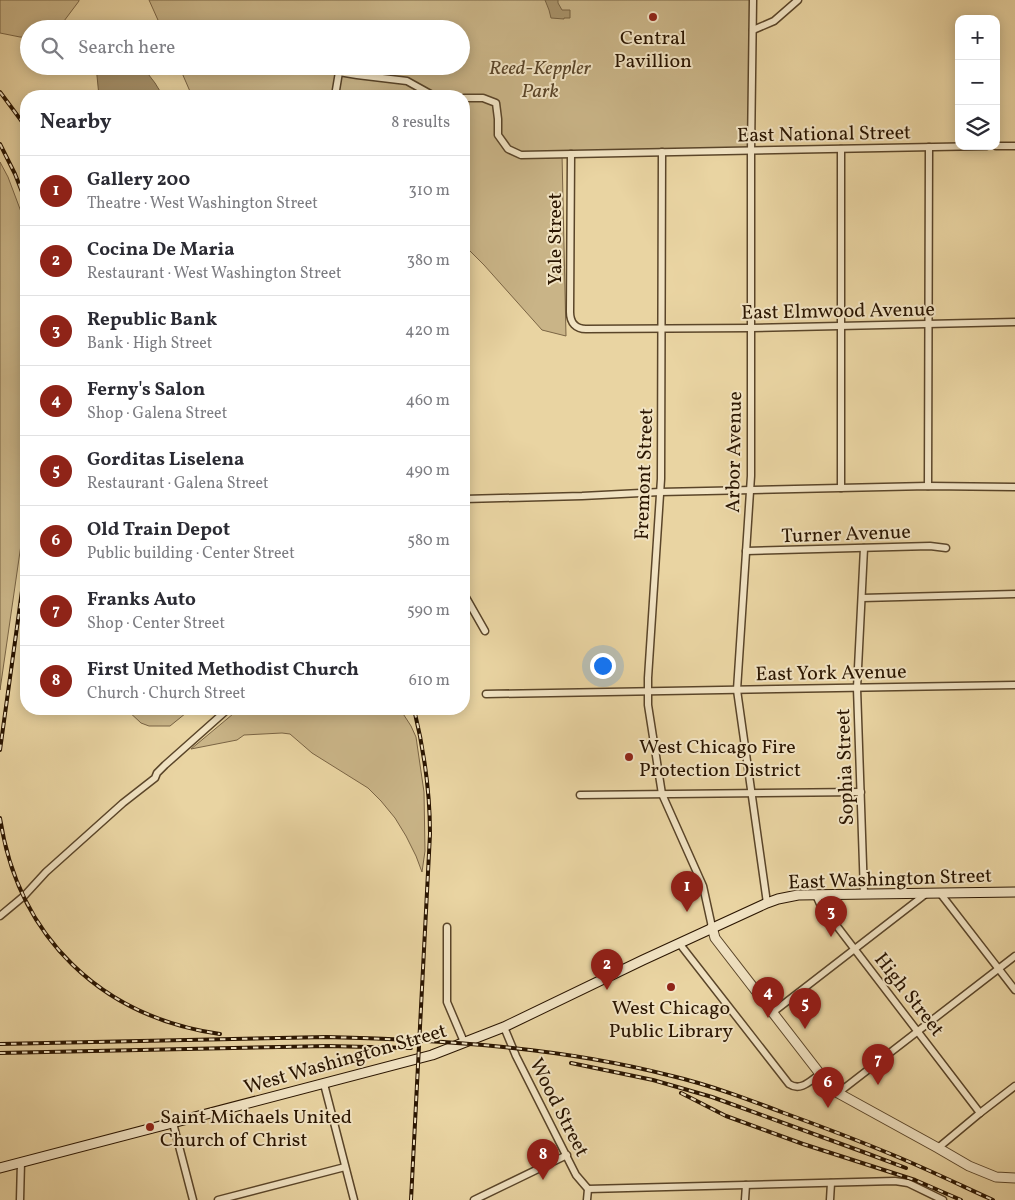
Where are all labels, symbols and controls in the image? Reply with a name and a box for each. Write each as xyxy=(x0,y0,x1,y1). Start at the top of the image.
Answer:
marker: Central Pavillion xyxy=(647,11,659,23)
map controls xyxy=(955,15,1000,150)
button: + xyxy=(955,15,1000,60)
search box xyxy=(20,20,470,75)
place label: Central Pavillion xyxy=(614,25,692,76)
icon: search xyxy=(38,34,66,62)
text: Search here xyxy=(78,35,175,61)
park label: Reed-Keppler Park xyxy=(489,55,592,106)
button: − xyxy=(955,60,1000,105)
button: layers xyxy=(955,105,1000,150)
text: Nearby xyxy=(40,108,111,137)
text: 8 results xyxy=(391,112,450,134)
street label: East National Street xyxy=(737,119,911,151)
text: Gallery 200 xyxy=(87,167,190,193)
text: 1 xyxy=(53,180,59,202)
text: 310 m xyxy=(409,180,450,202)
street label: Yale Street xyxy=(542,192,570,286)
text: Theatre · West Washington Street xyxy=(87,193,318,215)
text: Cocina De Maria xyxy=(87,237,235,263)
text: 2 xyxy=(52,250,60,272)
text: 380 m xyxy=(407,250,450,272)
text: Restaurant · West Washington Street xyxy=(87,263,342,285)
street label: East Elmwood Avenue xyxy=(741,296,935,328)
text: Republic Bank xyxy=(87,307,217,333)
text: 3 xyxy=(52,320,60,342)
text: 420 m xyxy=(405,320,450,342)
text: Bank · High Street xyxy=(87,333,212,355)
text: Ferny's Salon xyxy=(87,377,205,403)
text: 4 xyxy=(51,390,61,412)
text: 460 m xyxy=(406,390,450,412)
street label: Arbor Avenue xyxy=(720,391,750,513)
text: Shop · Galena Street xyxy=(87,403,227,425)
street label: Fremont Street xyxy=(629,408,661,541)
text: Gorditas Liselena xyxy=(87,447,244,473)
text: 5 xyxy=(52,460,60,482)
text: 490 m xyxy=(405,460,450,482)
text: Restaurant · Galena Street xyxy=(87,473,269,495)
text: Old Train Depot xyxy=(87,517,230,543)
street label: Turner Avenue xyxy=(781,519,911,551)
text: 6 xyxy=(52,530,60,552)
text: 580 m xyxy=(407,530,450,552)
text: Public building · Center Street xyxy=(87,543,295,565)
text: Franks Auto xyxy=(87,587,196,613)
text: 7 xyxy=(52,600,60,622)
text: 590 m xyxy=(407,600,450,622)
text: Shop · Center Street xyxy=(87,613,225,635)
your location xyxy=(590,653,616,679)
text: First United Methodist Church xyxy=(87,657,359,683)
street label: East York Avenue xyxy=(755,659,907,689)
text: 8 xyxy=(52,670,60,692)
text: 610 m xyxy=(409,670,450,692)
text: Church · Church Street xyxy=(87,683,246,705)
street label: Sophia Street xyxy=(830,708,862,826)
place label: West Chicago Fire Protection District xyxy=(639,734,801,785)
marker: West Chicago Fire Protection District xyxy=(623,751,635,763)
street label: East Washington Street xyxy=(788,862,993,898)
pin: 1 xyxy=(671,871,703,912)
pin: 3 xyxy=(815,896,847,937)
street label: High Street xyxy=(867,947,950,1043)
pin: 2 xyxy=(591,949,623,990)
pin: 4 xyxy=(752,977,784,1018)
marker: West Chicago Public Library xyxy=(665,981,677,993)
pin: 5 xyxy=(789,988,821,1029)
place label: West Chicago Public Library xyxy=(609,995,733,1046)
street label: West Washington Street xyxy=(241,1018,450,1102)
pin: 7 xyxy=(862,1044,894,1085)
street label: Wood Street xyxy=(521,1054,595,1162)
pin: 6 xyxy=(812,1067,844,1108)
place label: Saint Michaels United Church of Christ xyxy=(160,1104,352,1155)
marker: Saint Michaels United Church of Christ xyxy=(144,1121,156,1133)
pin: 8 xyxy=(527,1139,559,1180)

